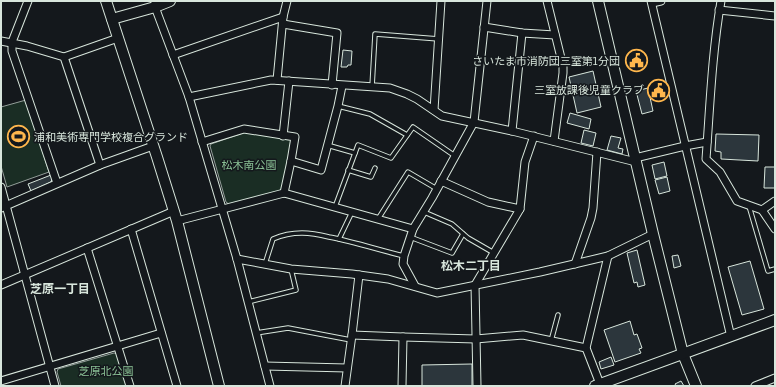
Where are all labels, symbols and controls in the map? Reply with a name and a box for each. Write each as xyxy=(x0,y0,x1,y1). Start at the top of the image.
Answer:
public building icon: さいたま市消防団三室第1分団 xyxy=(623,48,649,74)
place label: さいたま市消防団三室第1分団 xyxy=(472,55,620,67)
public building icon: 三室放課後児童クラブ xyxy=(646,77,672,103)
place label: 三室放課後児童クラブ xyxy=(534,84,644,96)
sports icon: 浦和美術専門学校複合グランド xyxy=(6,124,32,150)
place label: 浦和美術専門学校複合グランド xyxy=(34,131,188,143)
park label: 松木南公園 xyxy=(222,159,277,171)
district label: 松木二丁目 xyxy=(441,259,501,273)
district label: 芝原一丁目 xyxy=(30,282,90,296)
park label: 芝原北公園 xyxy=(79,365,134,377)

